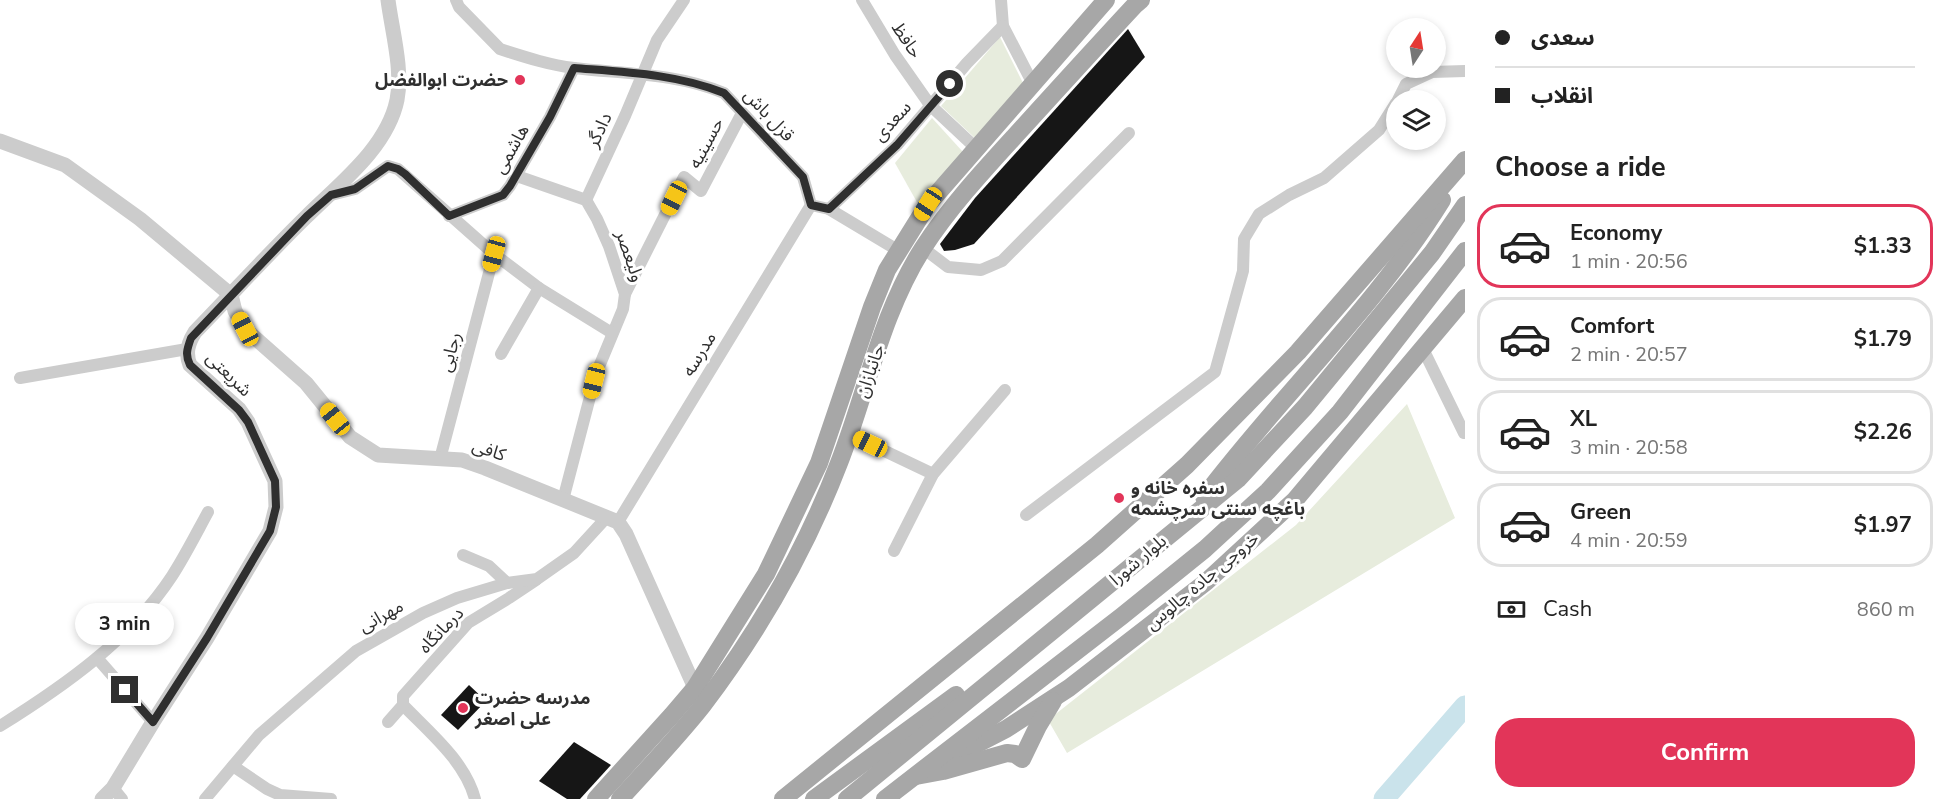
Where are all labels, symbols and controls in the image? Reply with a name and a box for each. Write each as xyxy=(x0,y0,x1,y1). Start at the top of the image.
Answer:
street label: حافظ xyxy=(886,17,928,63)
north arrow xyxy=(1386,18,1446,78)
map controls xyxy=(1386,18,1446,150)
text: سعدی xyxy=(1531,23,1595,53)
place label: حضرت ابوالفضل xyxy=(375,68,508,92)
route start xyxy=(936,70,963,97)
marker: حضرت ابوالفضل xyxy=(513,73,527,87)
text: انقلاب xyxy=(1531,81,1593,111)
street label: قزل باش xyxy=(738,83,800,147)
button: layers xyxy=(1386,90,1446,150)
street label: سعدی xyxy=(867,96,917,146)
street label: دادگر xyxy=(580,109,617,152)
street label: حسینیه xyxy=(683,113,729,173)
street label: هاشمی xyxy=(487,120,535,178)
text: Choose a ride xyxy=(1495,149,1666,186)
car xyxy=(658,178,690,218)
car xyxy=(911,184,945,224)
text: Economy xyxy=(1570,218,1662,248)
icon: car xyxy=(1498,219,1552,273)
street label: ولیعصر xyxy=(610,226,650,285)
text: $1.33 xyxy=(1854,231,1912,261)
car xyxy=(481,234,507,274)
text: 1 min · 20:56 xyxy=(1570,248,1688,275)
car xyxy=(229,309,261,349)
text: Comfort xyxy=(1570,311,1654,341)
icon: car xyxy=(1498,312,1552,366)
text: $1.79 xyxy=(1854,324,1912,354)
street label: مدرسه xyxy=(676,327,722,381)
street label: رجایی xyxy=(433,329,467,375)
street label: جانبازان xyxy=(850,341,890,401)
text: 2 min · 20:57 xyxy=(1570,341,1688,368)
street label: شریعتی xyxy=(201,346,257,402)
car xyxy=(581,361,607,401)
car xyxy=(317,399,353,439)
text: XL xyxy=(1570,404,1597,434)
icon: car xyxy=(1498,405,1552,459)
text: $2.26 xyxy=(1854,417,1912,447)
car xyxy=(850,428,890,460)
street label: کافی xyxy=(469,433,510,467)
text: 3 min · 20:58 xyxy=(1570,434,1688,461)
place label: سفره خانه و باغچه سنتی سرچشمه xyxy=(1131,476,1305,521)
marker: سفره خانه و باغچه سنتی سرچشمه xyxy=(1112,491,1126,505)
text: Green xyxy=(1570,497,1631,527)
icon: car xyxy=(1498,498,1552,552)
text: $1.97 xyxy=(1854,510,1912,540)
street label: خروجی جاده چالوس xyxy=(1140,526,1264,636)
text: 4 min · 20:59 xyxy=(1570,527,1688,554)
street label: بلوار شورا xyxy=(1105,529,1171,591)
icon: cash xyxy=(1495,593,1528,626)
street label: مهرانی xyxy=(354,594,408,638)
text: Cash xyxy=(1543,594,1592,624)
text: 860 m xyxy=(1857,596,1915,623)
street label: درمانگاه xyxy=(413,602,469,658)
callout: 3 min xyxy=(76,603,174,645)
text: 3 min xyxy=(99,610,150,637)
route end xyxy=(111,676,138,703)
place label: مدرسه حضرت علی اصغر xyxy=(474,686,590,731)
marker: مدرسه حضرت علی اصغر xyxy=(456,701,470,715)
button: Confirm xyxy=(1495,718,1915,787)

